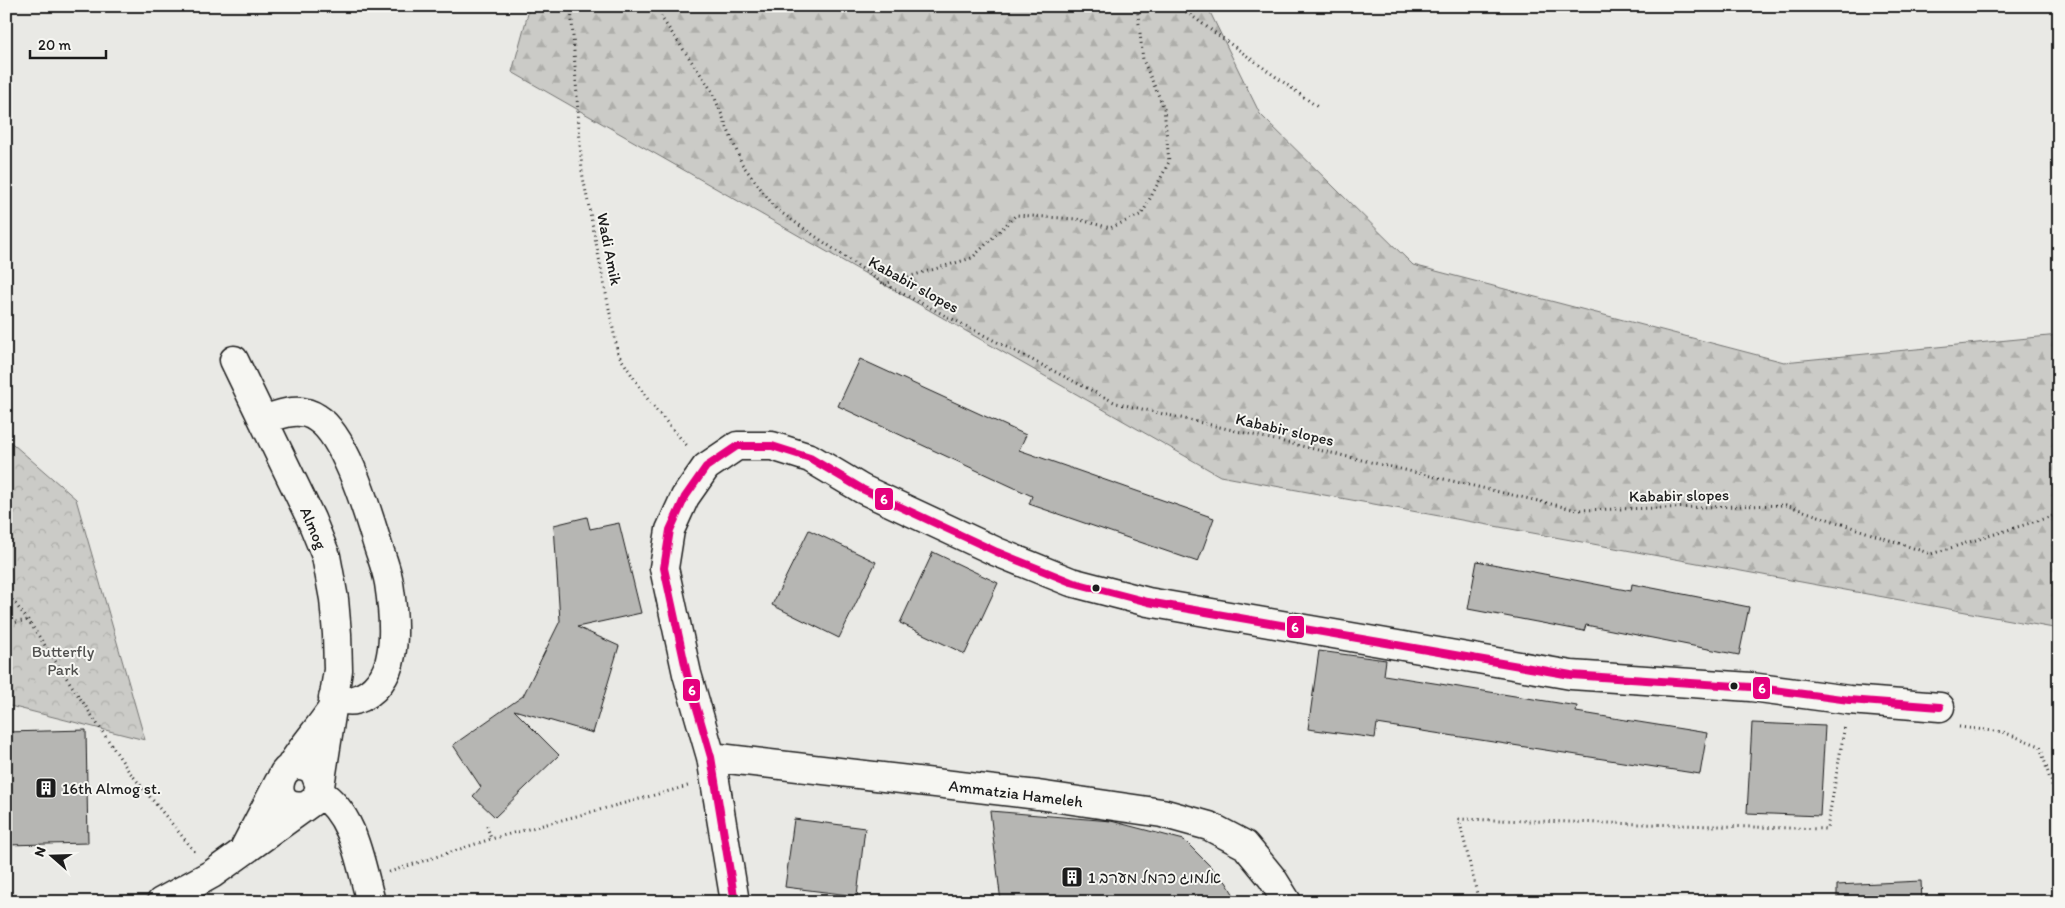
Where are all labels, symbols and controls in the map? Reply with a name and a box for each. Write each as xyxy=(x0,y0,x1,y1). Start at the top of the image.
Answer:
scale bar xyxy=(30,28,106,60)
text: 20 m xyxy=(38,36,72,54)
street label: Wadi Amik xyxy=(593,211,626,288)
street label: Kababir slopes xyxy=(865,252,962,317)
street label: Kababir slopes xyxy=(1234,409,1336,450)
street label: Kababir slopes xyxy=(1629,485,1729,506)
line badge: 6 xyxy=(874,487,894,511)
text: 6 xyxy=(880,491,888,508)
street label: Almog xyxy=(296,504,331,553)
unlabelled marker xyxy=(1091,583,1101,593)
line badge: 6 xyxy=(1286,615,1305,639)
text: 6 xyxy=(1291,619,1299,636)
park label: Butterfly Park xyxy=(32,642,95,679)
line badge: 6 xyxy=(1752,676,1771,700)
line badge: 6 xyxy=(682,678,701,702)
text: 6 xyxy=(1758,680,1766,697)
unlabelled marker xyxy=(1729,681,1739,691)
text: 6 xyxy=(688,682,696,699)
building icon: 16th Almog st. xyxy=(34,776,58,800)
street label: Ammatzia Hameleh xyxy=(948,776,1085,811)
place label: 16th Almog st. xyxy=(62,779,161,798)
north arrow xyxy=(28,830,78,880)
text: N xyxy=(31,844,50,859)
building icon: אלמוג כרמל מערב 1 xyxy=(1060,865,1084,889)
place label: אלמוג כרמל מערב 1 xyxy=(1088,868,1221,887)

